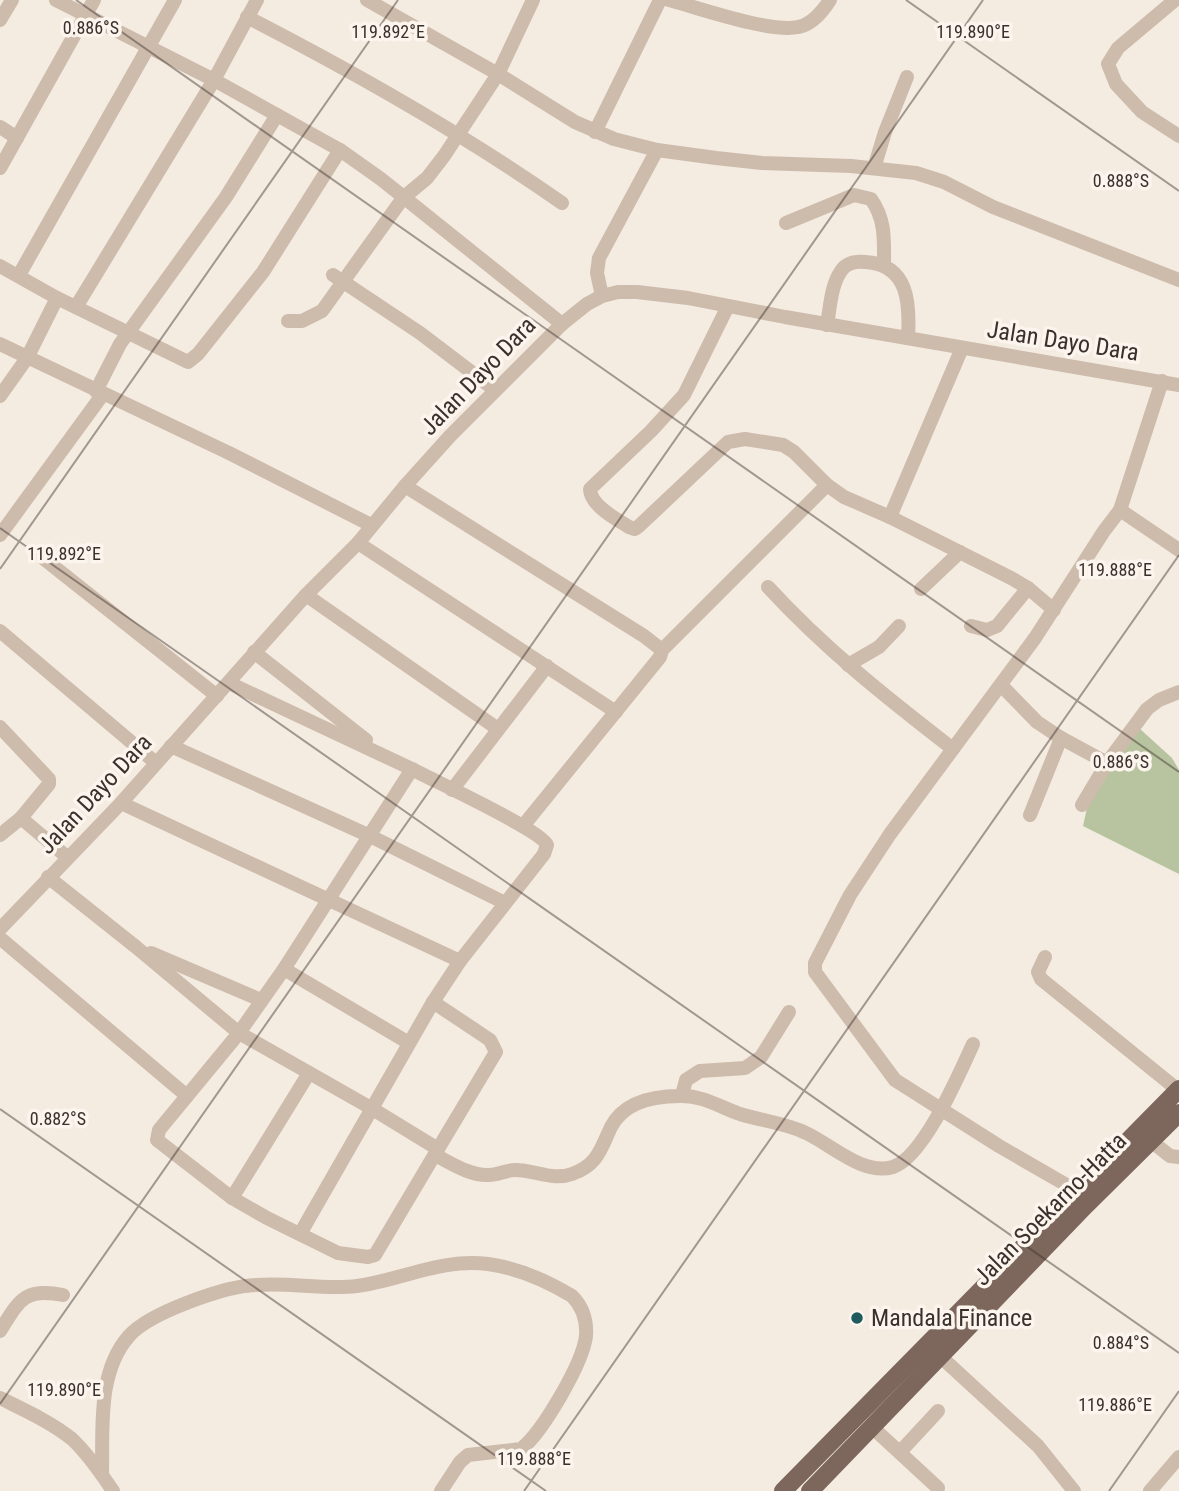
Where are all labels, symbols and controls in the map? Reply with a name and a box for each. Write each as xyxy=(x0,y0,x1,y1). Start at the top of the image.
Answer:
text: 0.886°S xyxy=(63,17,119,38)
text: 119.892°E xyxy=(351,21,425,42)
text: 119.890°E xyxy=(936,21,1010,42)
text: 0.888°S xyxy=(1093,170,1149,191)
street label: Jalan Dayo Dara xyxy=(415,311,541,441)
street label: Jalan Dayo Dara xyxy=(985,315,1141,367)
text: 119.892°E xyxy=(27,543,101,564)
text: 119.888°E xyxy=(1078,559,1152,580)
street label: Jalan Dayo Dara xyxy=(33,728,157,860)
text: 0.886°S xyxy=(1093,751,1149,772)
text: 0.882°S xyxy=(30,1108,86,1129)
street label: Jalan Soekarno-Hatta xyxy=(968,1127,1132,1291)
place label: Mandala Finance xyxy=(871,1304,1032,1332)
marker: Mandala Finance xyxy=(849,1310,865,1326)
text: 0.884°S xyxy=(1093,1332,1149,1353)
text: 119.890°E xyxy=(27,1379,101,1400)
text: 119.886°E xyxy=(1078,1394,1152,1415)
text: 119.888°E xyxy=(497,1448,571,1469)

